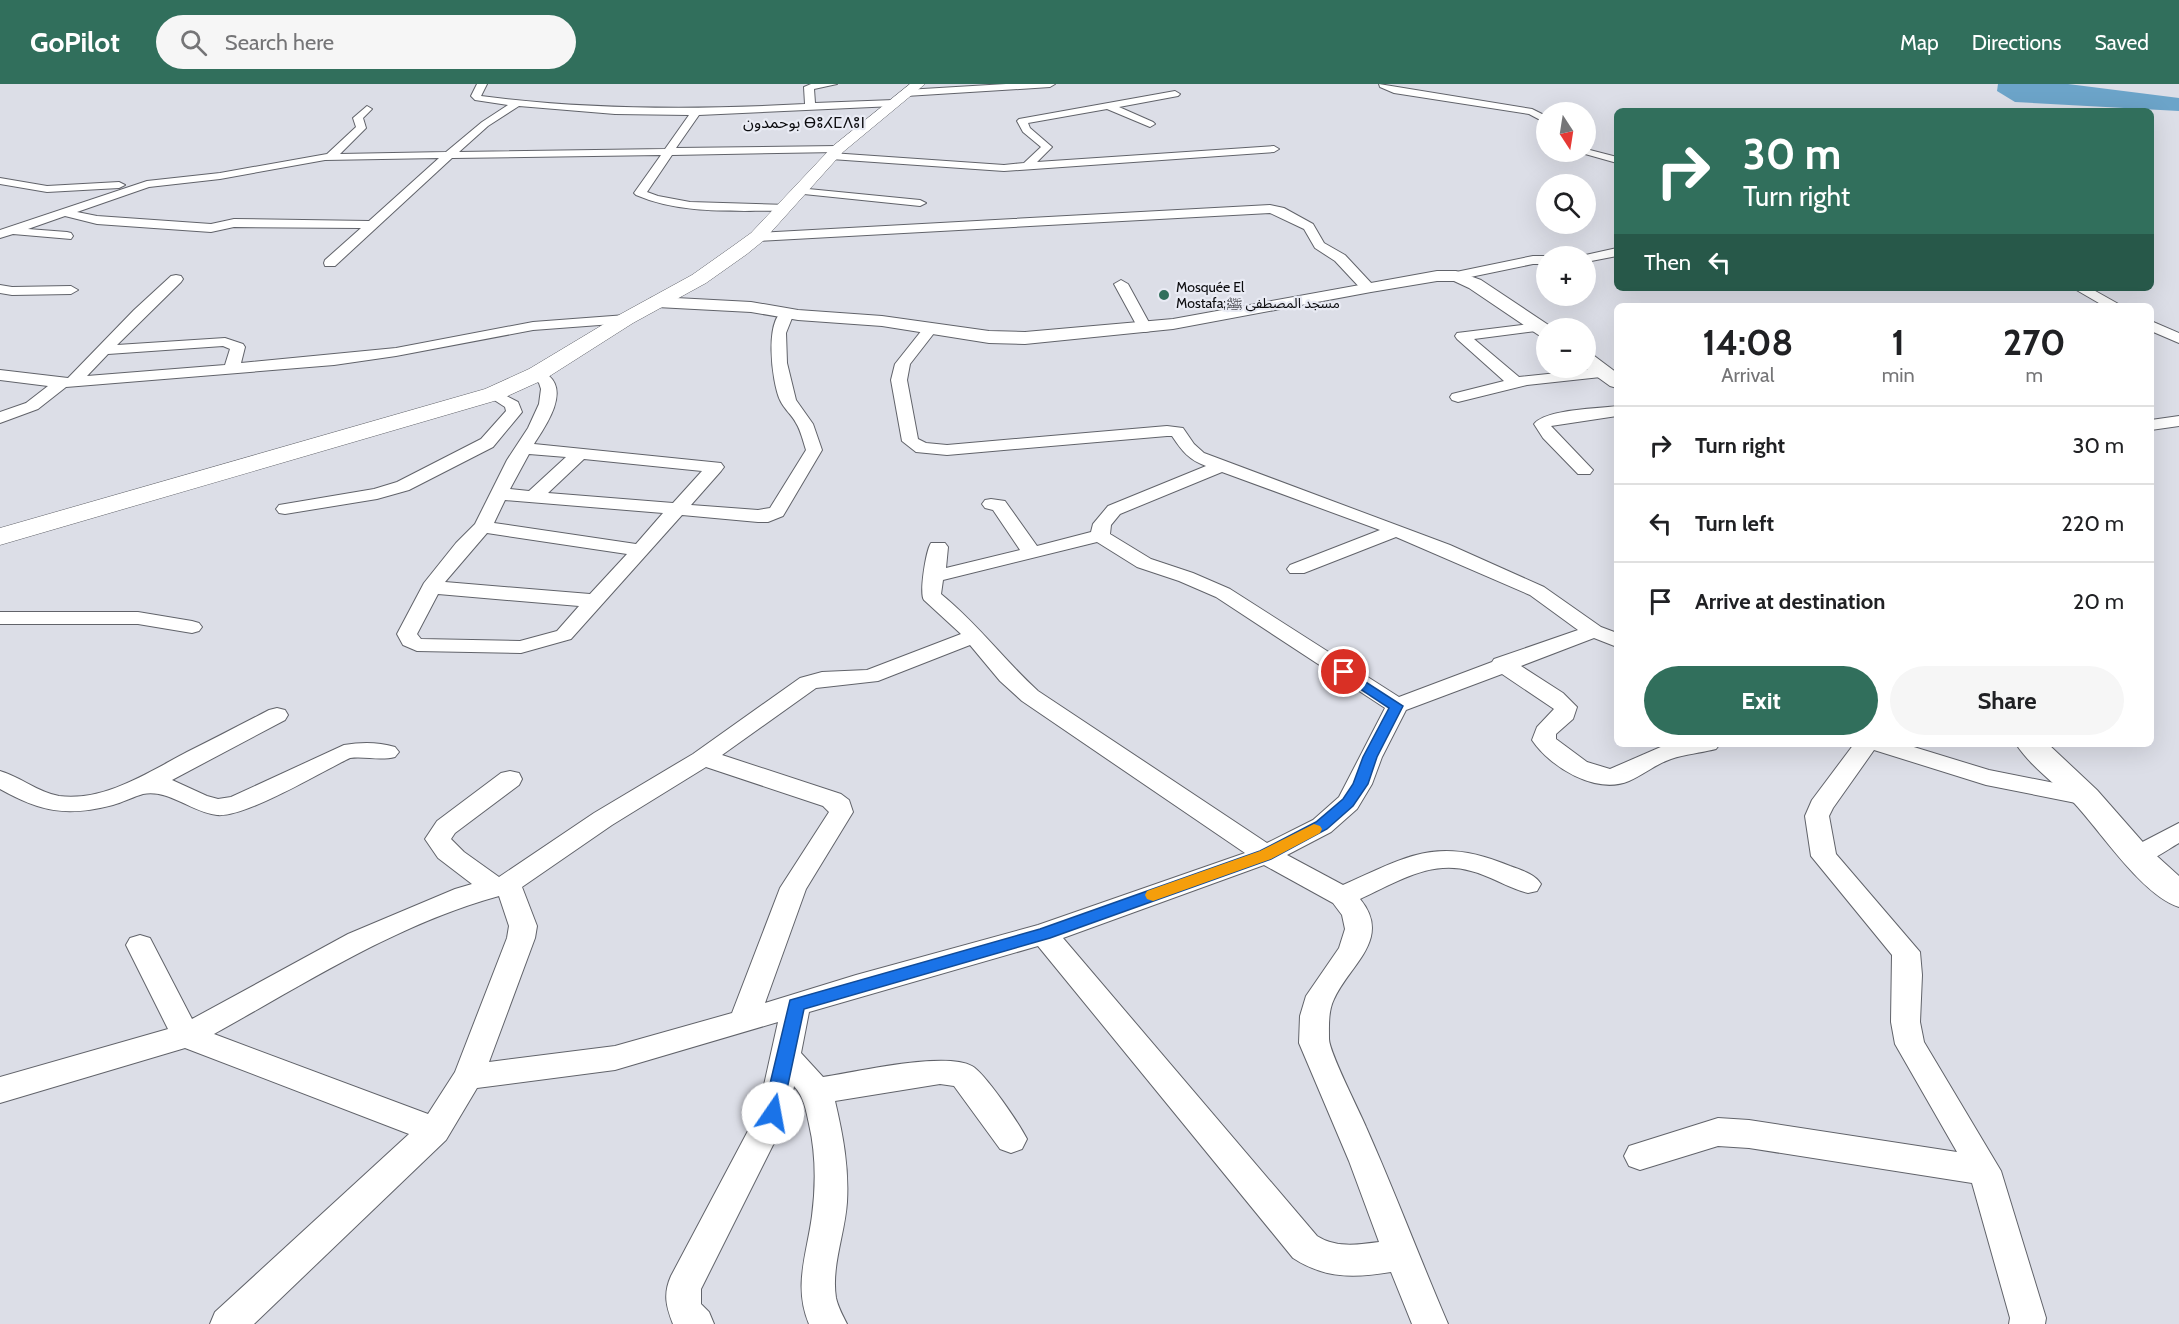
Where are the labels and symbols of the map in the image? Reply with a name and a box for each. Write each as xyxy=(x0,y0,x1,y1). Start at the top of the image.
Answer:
north arrow xyxy=(1536,102,1596,162)
district label: بوحمدون ⴱⵓⵃⵎⴷⵓⵏ xyxy=(743,113,865,132)
place label: Mosquée El Mostafa;مسجد المصطفى ﷺ xyxy=(1176,278,1340,312)
marker: Mosquée El Mostafa;مسجد المصطفى ﷺ xyxy=(1157,288,1171,302)
pin xyxy=(1318,646,1369,697)
position arrow xyxy=(741,1081,805,1145)

